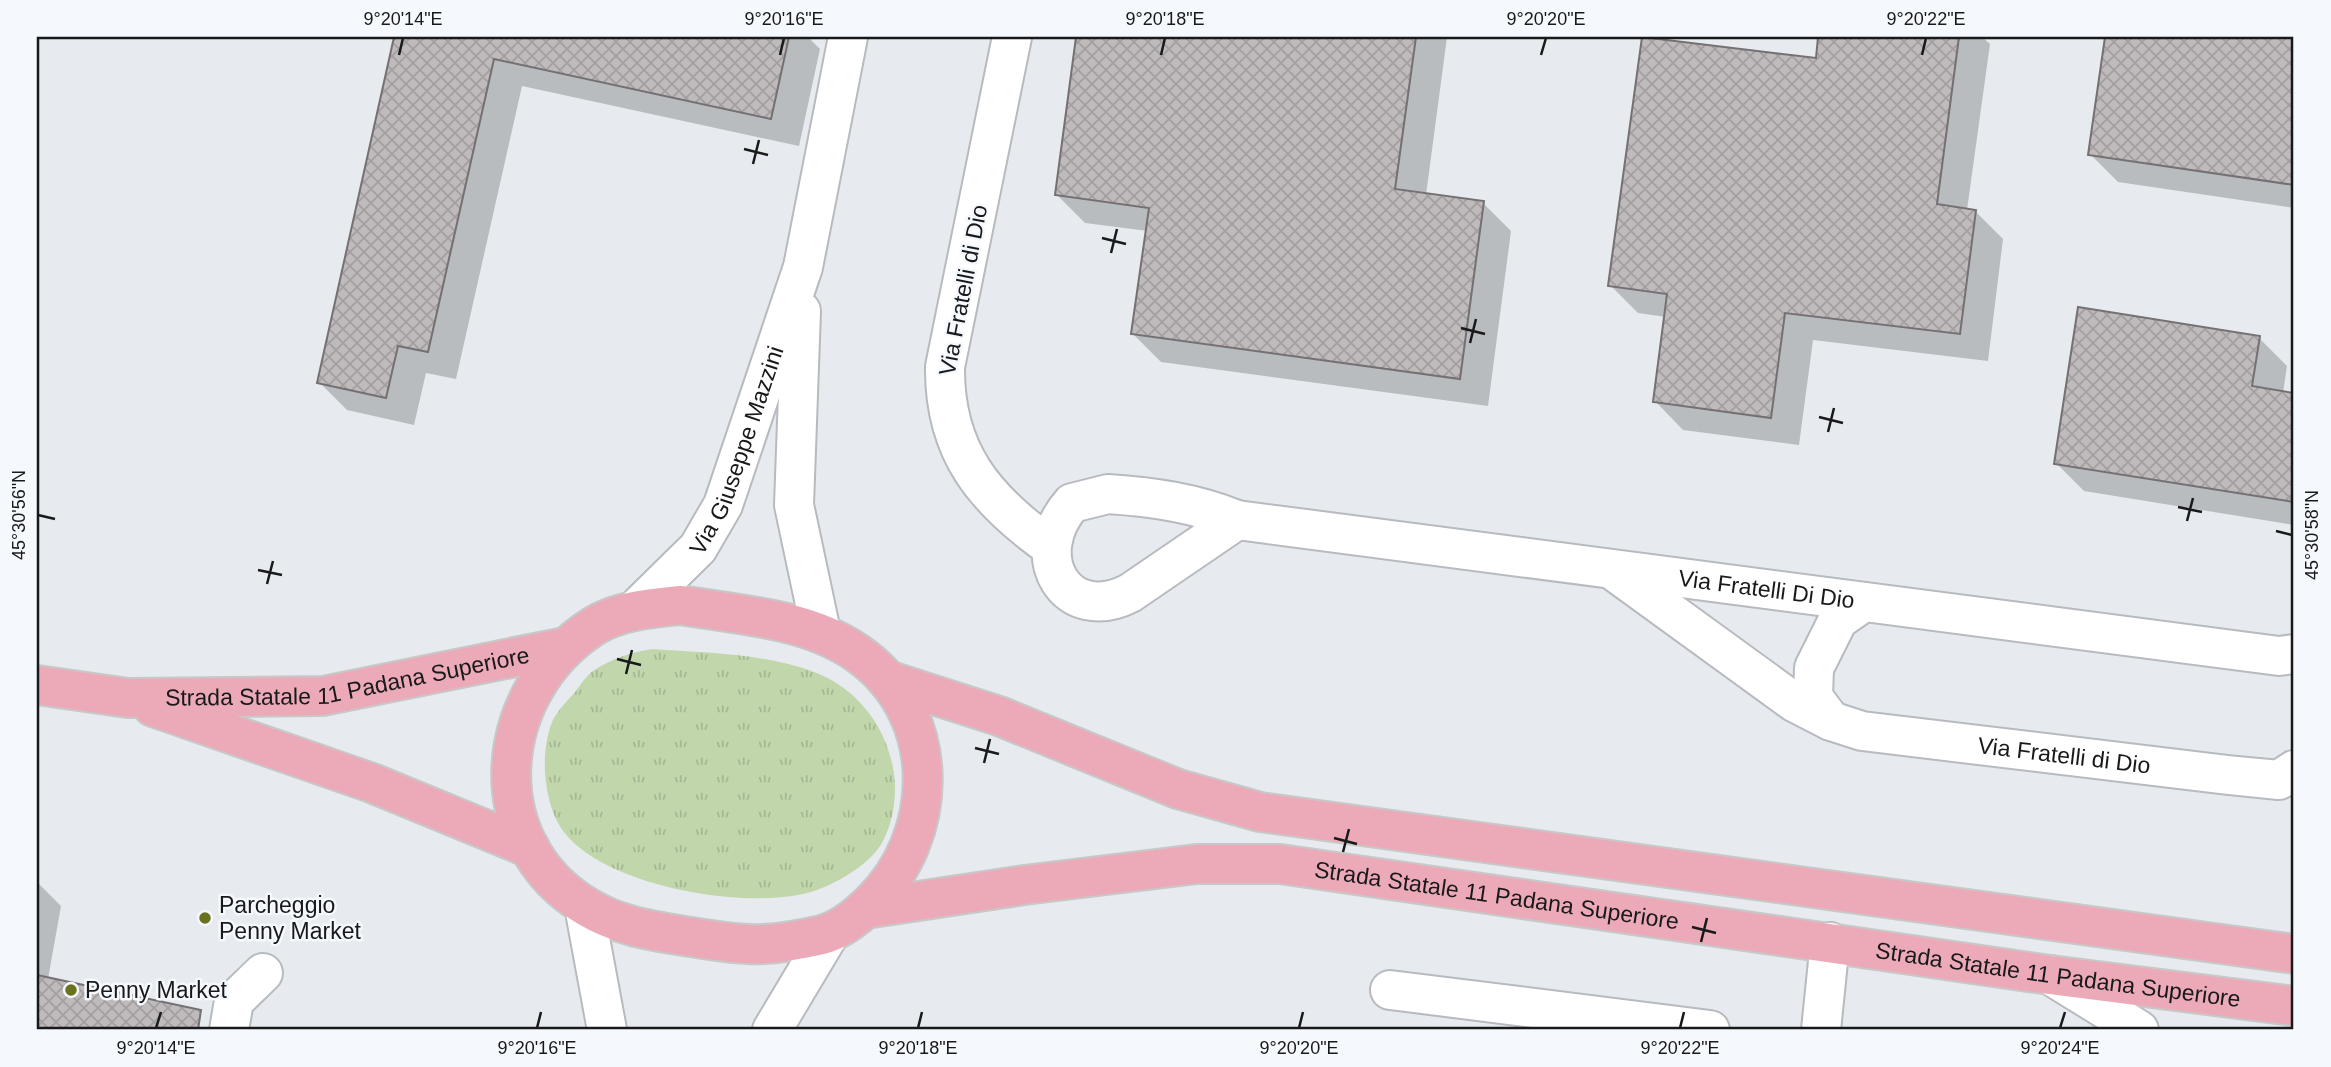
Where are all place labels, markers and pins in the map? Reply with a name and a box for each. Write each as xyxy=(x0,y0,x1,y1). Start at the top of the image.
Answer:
place label: Parcheggio Penny Market xyxy=(219,892,362,944)
marker: Parcheggio Penny Market xyxy=(197,910,213,926)
place label: Penny Market xyxy=(85,977,228,1003)
marker: Penny Market xyxy=(63,982,79,998)

